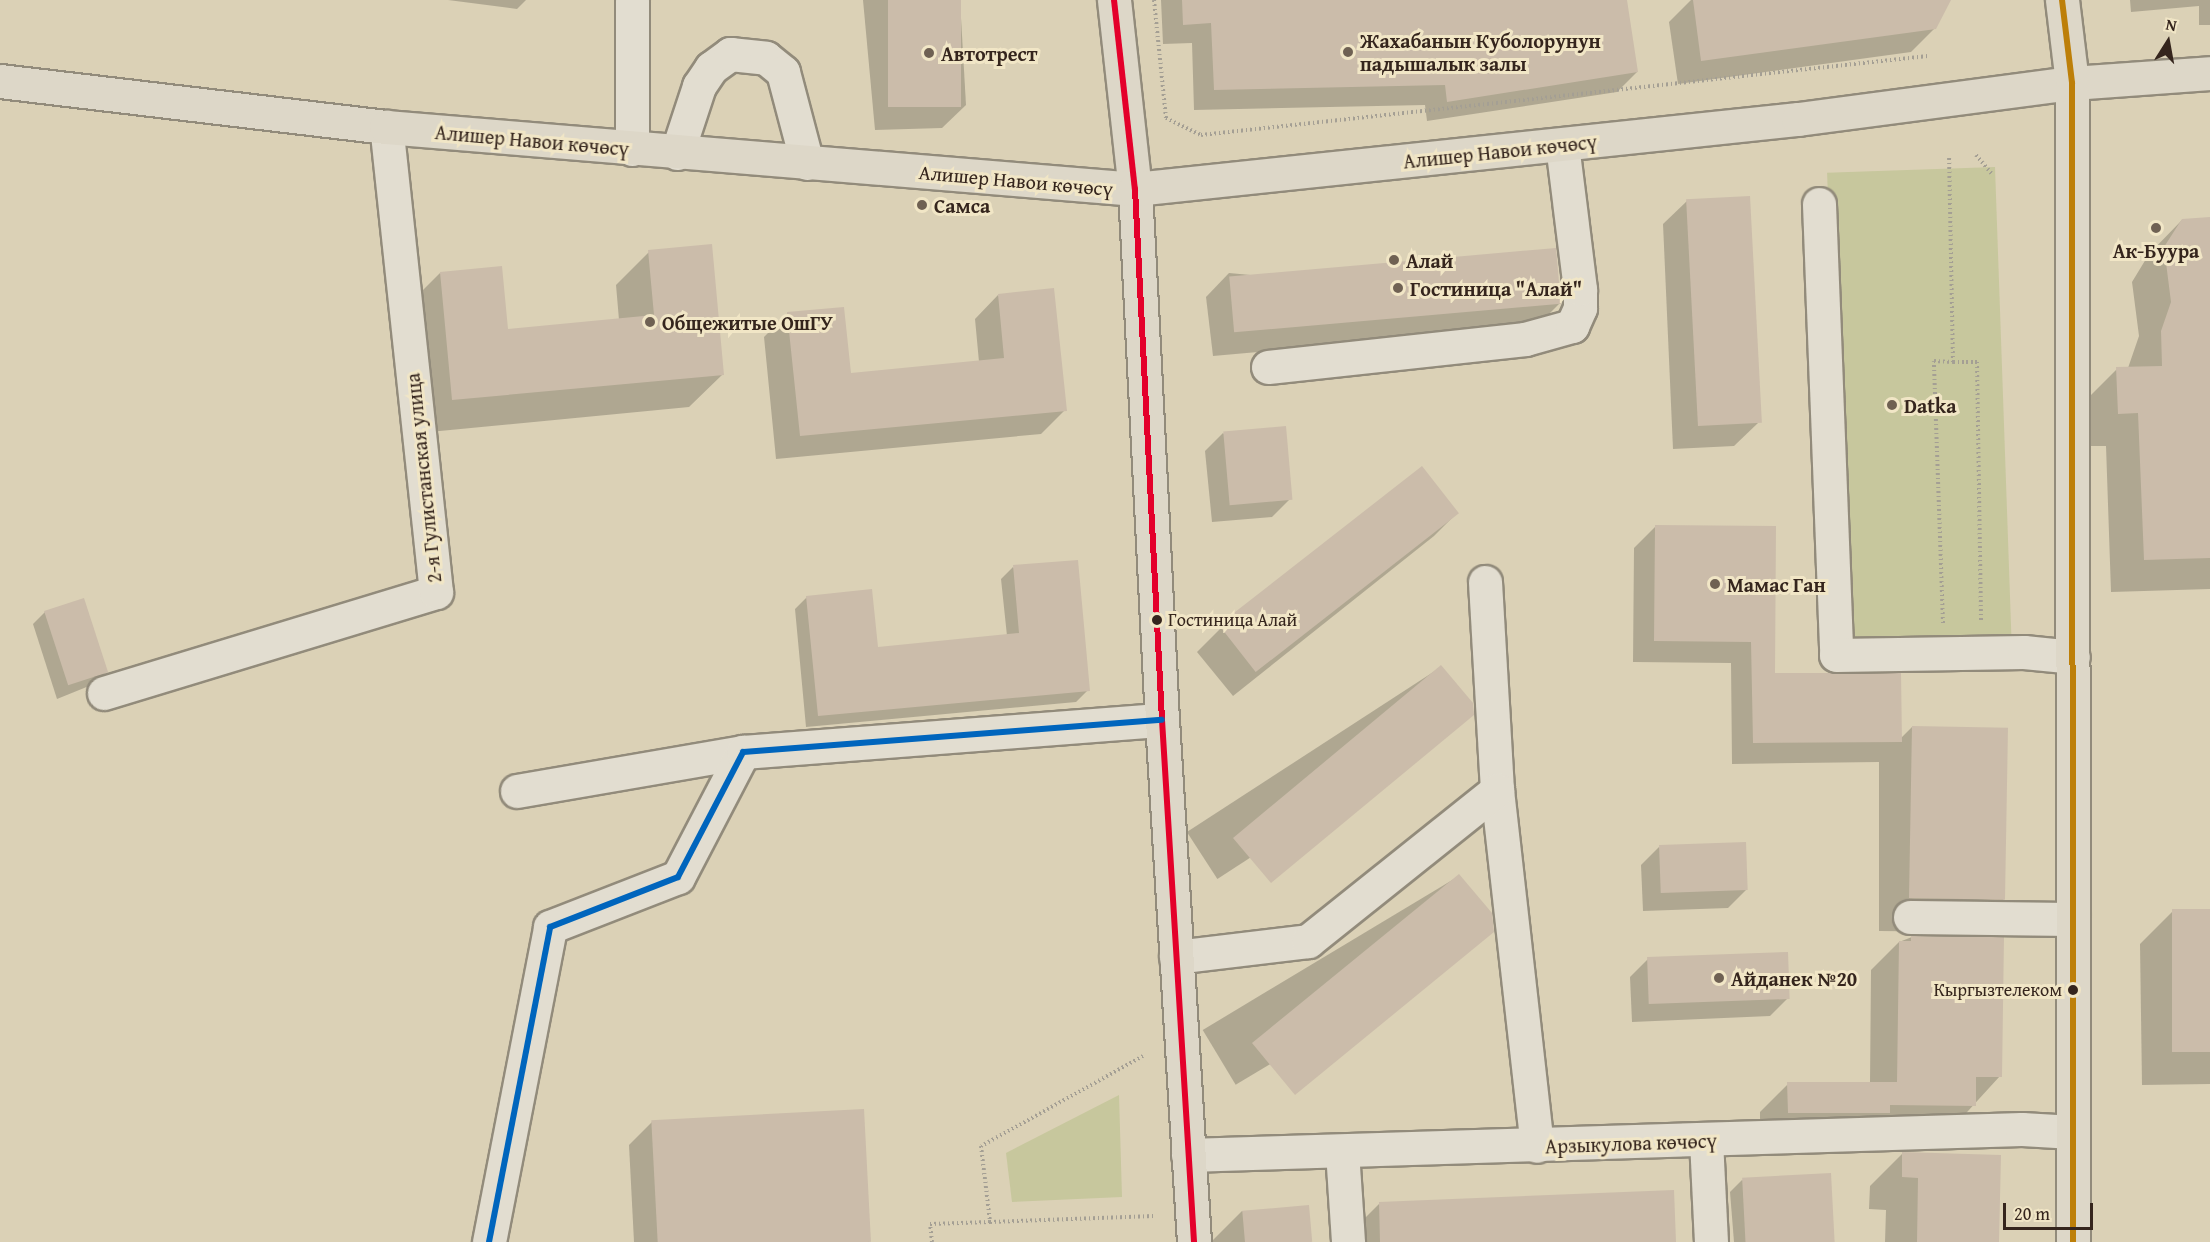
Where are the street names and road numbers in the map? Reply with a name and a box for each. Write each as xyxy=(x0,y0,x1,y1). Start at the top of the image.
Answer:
street label: Алишер Навои көчөсү xyxy=(434,120,630,160)
street label: Алишер Навои көчөсү xyxy=(1402,129,1598,173)
street label: Алишер Навои көчөсү xyxy=(918,160,1114,200)
street label: 2-я Гулистанская улица xyxy=(400,372,446,584)
street label: Арзыкулова көчөсү xyxy=(1545,1128,1717,1158)

